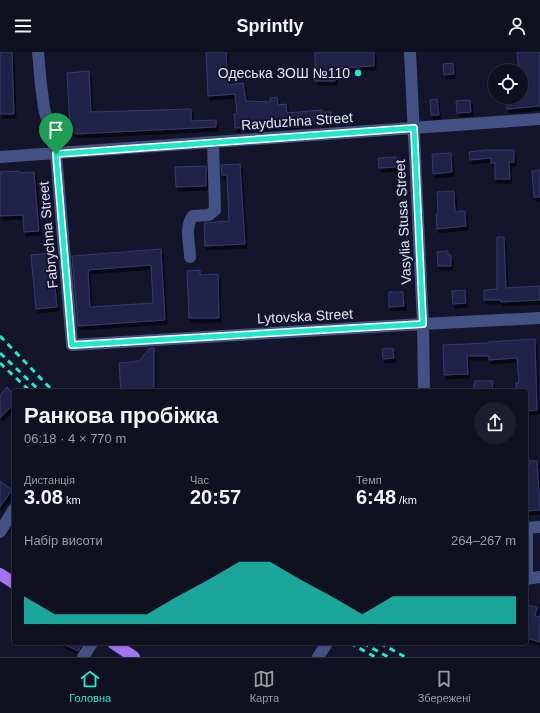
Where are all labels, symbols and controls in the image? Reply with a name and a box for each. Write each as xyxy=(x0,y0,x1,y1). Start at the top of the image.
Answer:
icon: menu xyxy=(12,15,34,37)
icon: person xyxy=(506,15,528,37)
text: Sprintly xyxy=(236,16,304,36)
map controls xyxy=(488,64,528,104)
button: locate xyxy=(488,64,528,104)
place label: Одеська ЗОШ №110 xyxy=(218,65,350,81)
marker: Одеська ЗОШ №110 xyxy=(353,68,363,78)
street label: Rayduzhna Street xyxy=(241,109,354,133)
pin xyxy=(39,113,73,154)
icon: arrive xyxy=(45,119,67,141)
street label: Vasylia Stusa Street xyxy=(392,159,414,285)
street label: Fabrychna Street xyxy=(35,181,61,289)
street label: Lytovska Street xyxy=(257,305,353,327)
button: share xyxy=(474,402,516,444)
text: Ранкова пробіжка xyxy=(24,403,218,428)
text: 06:18 · 4 × 770 m xyxy=(24,431,126,446)
text: Дистанція xyxy=(24,474,75,486)
text: Час xyxy=(190,474,209,486)
text: Темп xyxy=(356,474,382,486)
text: 3.08 xyxy=(24,486,63,508)
text: 20:57 xyxy=(190,486,241,508)
text: 6:48 xyxy=(356,486,396,508)
text: km xyxy=(63,494,81,506)
text: /km xyxy=(396,494,417,506)
text: Набір висоти xyxy=(24,533,103,548)
text: 264–267 m xyxy=(451,533,516,548)
tab: Головна xyxy=(69,668,111,704)
tab: Карта xyxy=(250,668,279,704)
tab: Збережені xyxy=(418,668,471,704)

